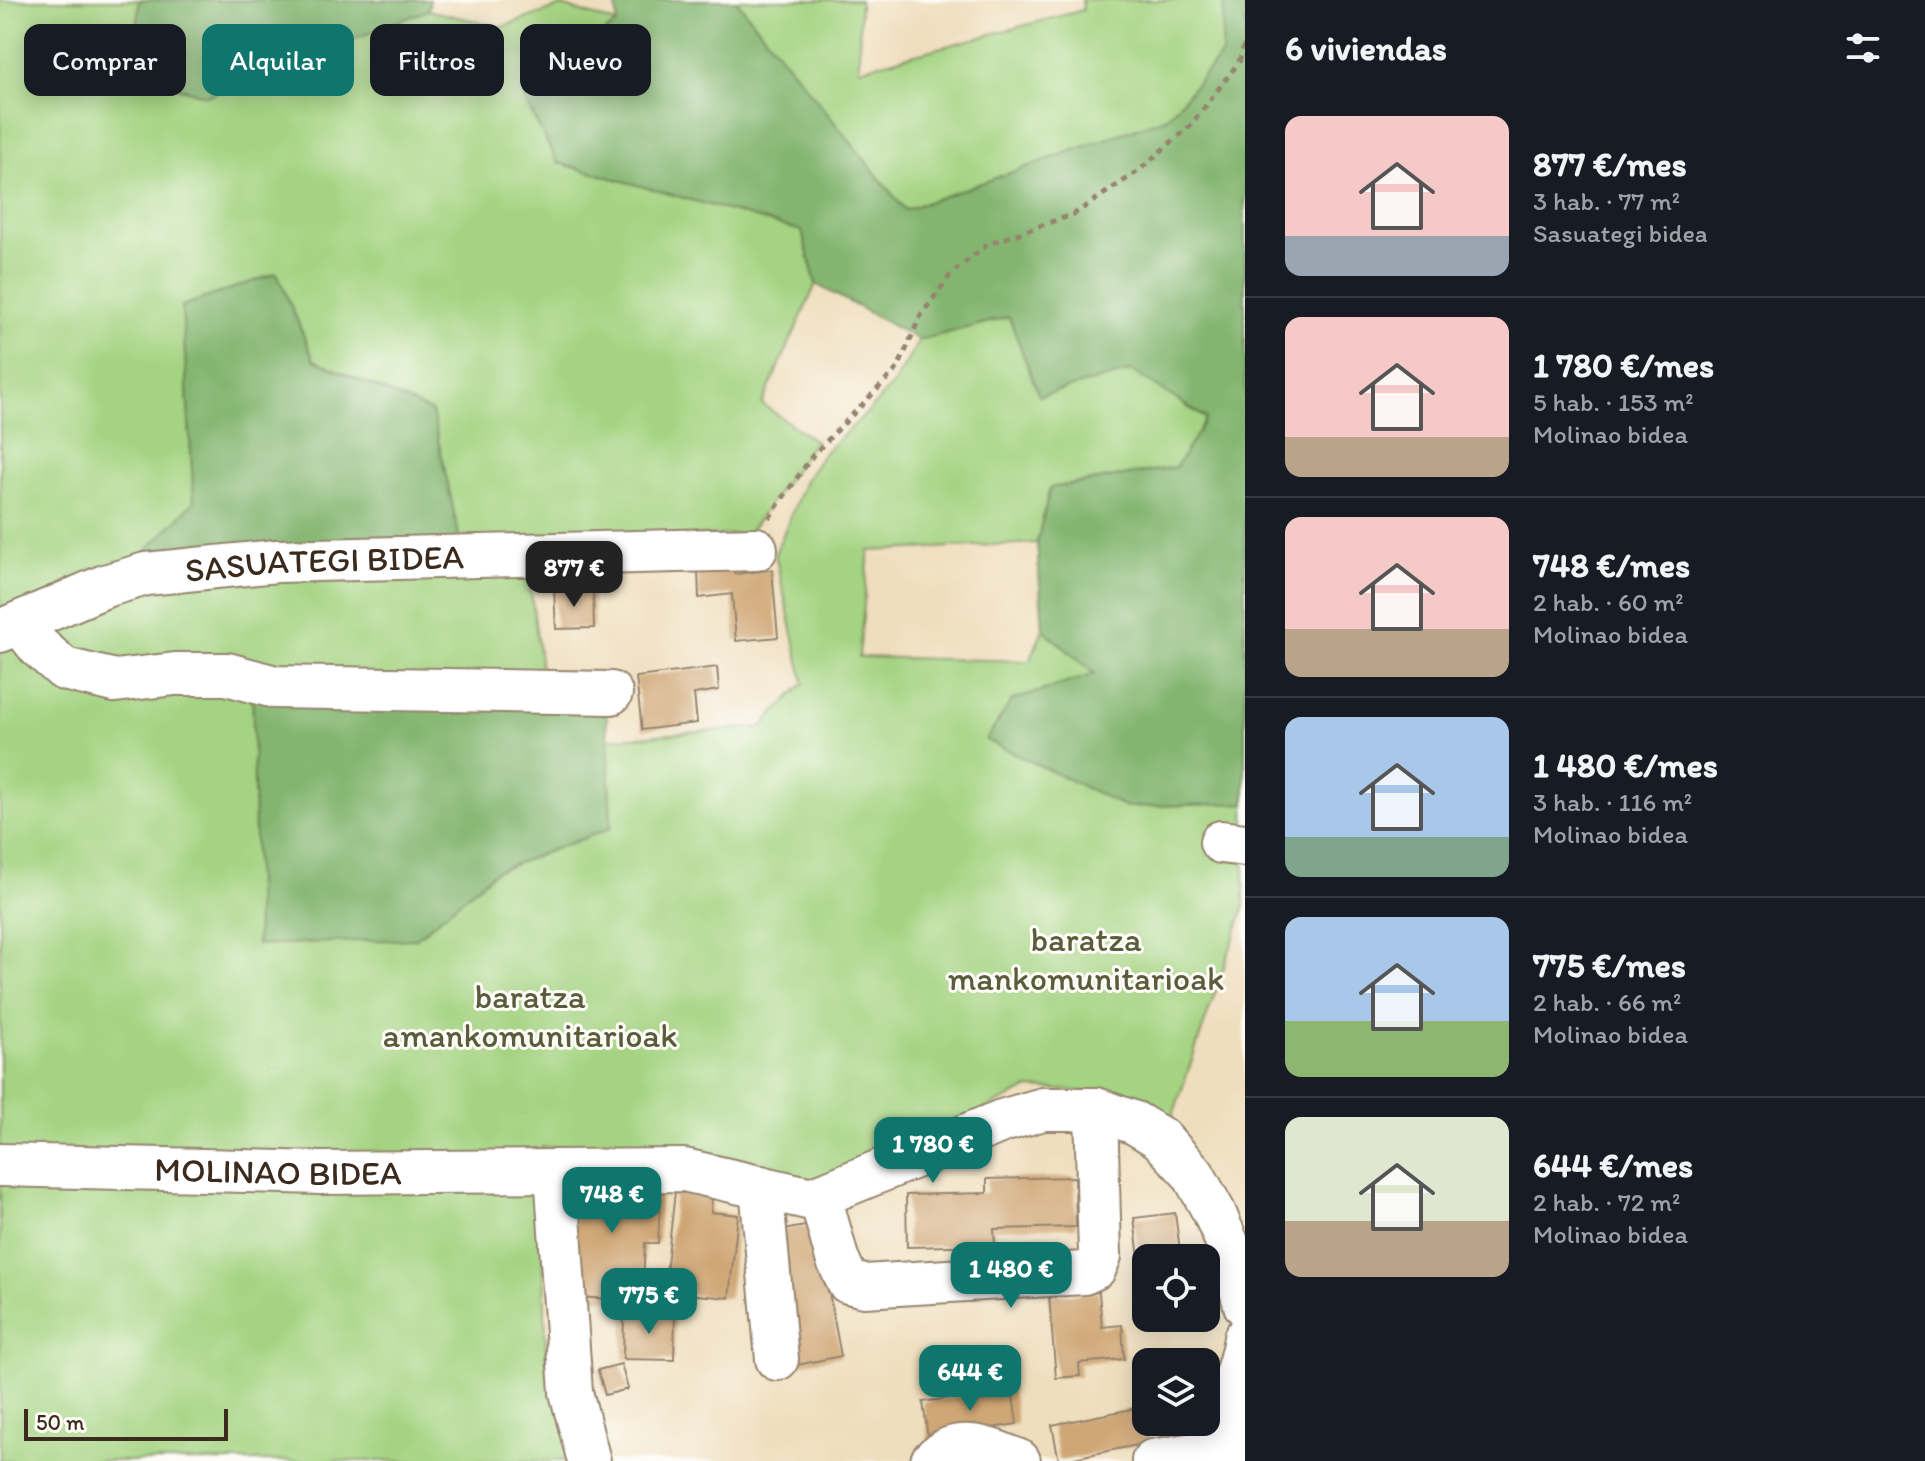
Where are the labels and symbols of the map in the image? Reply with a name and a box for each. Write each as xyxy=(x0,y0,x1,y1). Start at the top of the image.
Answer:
street label: SASUATEGI BIDEA xyxy=(183,536,465,591)
pin: 877 € xyxy=(518,541,630,609)
park label: baratza mankomunitarioak xyxy=(948,919,1224,999)
park label: baratza amankomunitarioak xyxy=(382,976,678,1056)
pin: 1 780 € xyxy=(859,1117,1007,1185)
street label: MOLINAO BIDEA xyxy=(154,1149,402,1194)
pin: 748 € xyxy=(556,1167,668,1235)
pin: 1 480 € xyxy=(937,1242,1085,1310)
pin: 775 € xyxy=(593,1268,705,1336)
pin: 644 € xyxy=(914,1345,1026,1413)
scale bar xyxy=(24,1405,228,1441)

